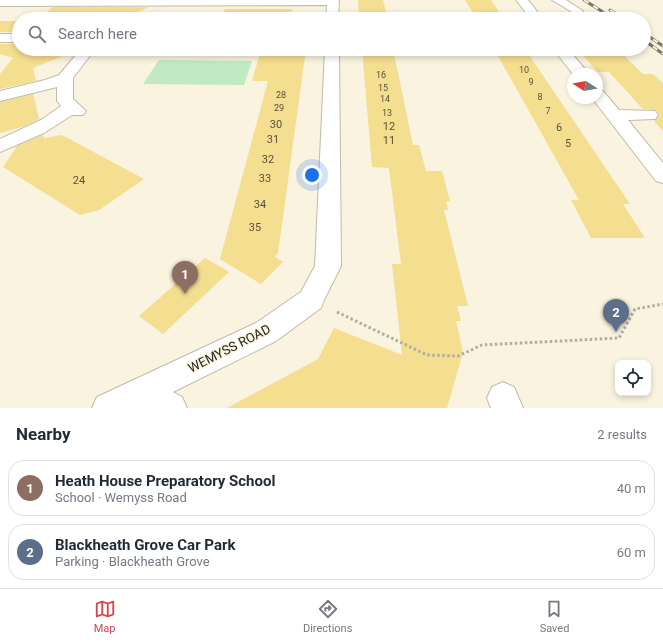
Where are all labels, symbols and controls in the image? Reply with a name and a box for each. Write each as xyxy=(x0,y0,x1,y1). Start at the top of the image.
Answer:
search box xyxy=(12,12,651,56)
icon: search xyxy=(26,23,48,45)
text: Search here xyxy=(58,25,137,43)
house number: 10 xyxy=(519,65,529,75)
north arrow xyxy=(567,68,603,104)
house number: 16 xyxy=(376,70,386,80)
house number: 9 xyxy=(528,77,534,87)
house number: 15 xyxy=(378,83,388,93)
house number: 28 xyxy=(276,90,286,100)
house number: 8 xyxy=(537,92,543,102)
house number: 14 xyxy=(380,94,390,104)
house number: 29 xyxy=(274,103,284,113)
house number: 7 xyxy=(545,106,551,116)
house number: 13 xyxy=(382,108,392,118)
house number: 30 xyxy=(270,118,282,131)
house number: 12 xyxy=(383,120,395,133)
house number: 6 xyxy=(556,121,562,134)
house number: 31 xyxy=(267,133,279,146)
house number: 11 xyxy=(383,134,395,147)
house number: 5 xyxy=(565,137,571,150)
house number: 32 xyxy=(262,153,274,166)
your location xyxy=(302,165,322,185)
house number: 33 xyxy=(259,172,271,185)
house number: 24 xyxy=(73,174,85,187)
house number: 34 xyxy=(254,198,266,211)
house number: 35 xyxy=(249,221,261,234)
pin: 1 xyxy=(172,261,198,294)
pin: 2 xyxy=(603,299,629,332)
street label: WEMYSS ROAD xyxy=(186,321,273,376)
map controls xyxy=(615,360,651,396)
button: locate xyxy=(615,360,651,396)
text: Nearby xyxy=(16,424,71,444)
text: 2 results xyxy=(597,427,647,442)
text: Heath House Preparatory School xyxy=(55,472,275,490)
text: 1 xyxy=(26,481,34,496)
text: 40 m xyxy=(617,481,646,496)
text: School · Wemyss Road xyxy=(55,490,187,505)
text: Blackheath Grove Car Park xyxy=(55,536,236,554)
text: 2 xyxy=(26,545,34,560)
text: 60 m xyxy=(617,545,646,560)
text: Parking · Blackheath Grove xyxy=(55,554,210,569)
tab: Map xyxy=(94,598,116,635)
tab: Directions xyxy=(303,598,352,635)
tab: Saved xyxy=(540,598,569,635)

